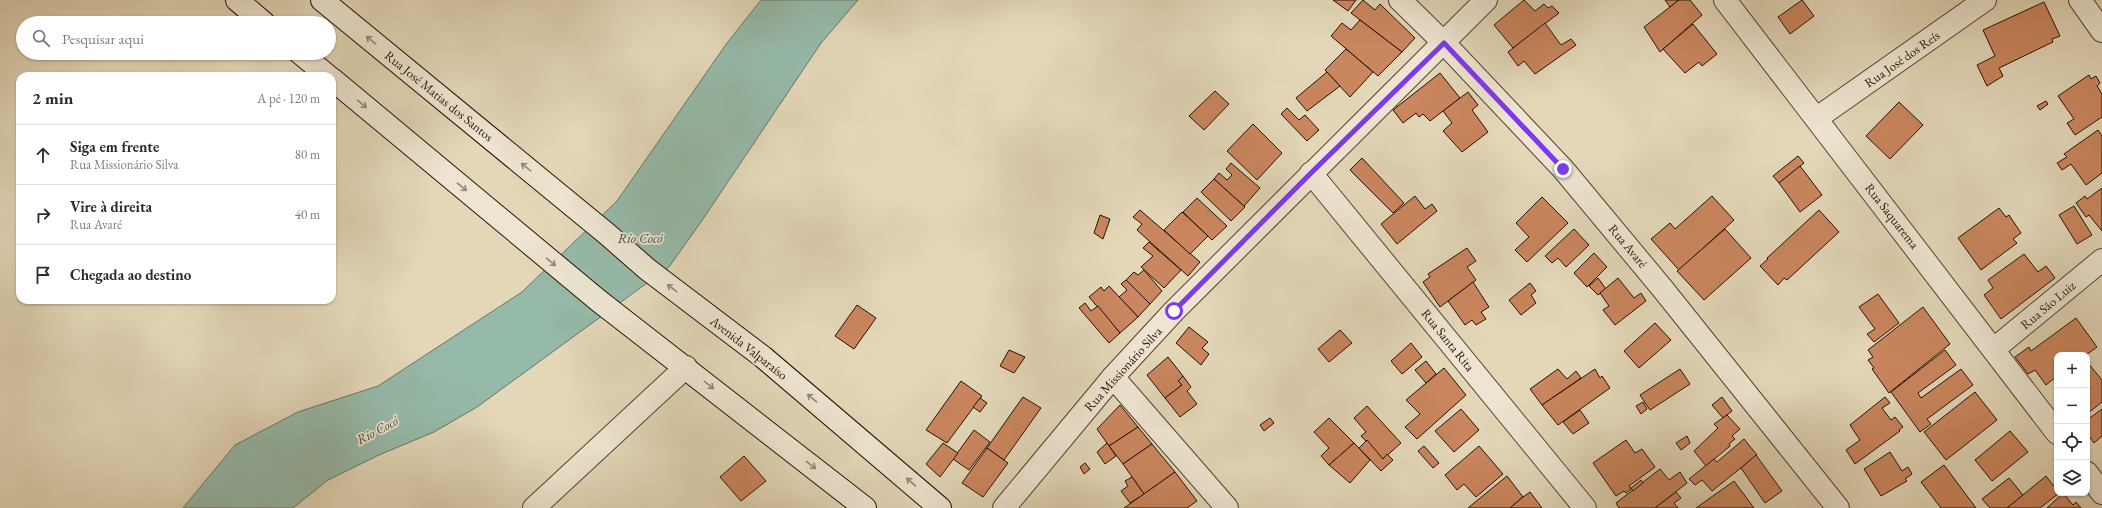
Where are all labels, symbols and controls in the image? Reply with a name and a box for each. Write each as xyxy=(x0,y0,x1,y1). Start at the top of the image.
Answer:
search box xyxy=(16,16,336,60)
icon: search xyxy=(30,27,52,49)
street label: Rua José dos Reís xyxy=(1861,27,1943,91)
text: Pesquisar aqui xyxy=(62,29,144,48)
one-way arrow xyxy=(366,36,377,45)
street label: Rua José Matias dos Santos xyxy=(381,47,497,145)
text: 2 min xyxy=(32,87,73,109)
text: A pé · 120 m xyxy=(257,90,320,107)
one-way arrow xyxy=(357,100,367,109)
text: Siga em frente xyxy=(70,137,159,156)
icon: ahead xyxy=(32,144,54,166)
text: 80 m xyxy=(295,146,320,163)
text: Rua Missionário Silva xyxy=(70,156,178,173)
route end xyxy=(1554,160,1572,178)
one-way arrow xyxy=(521,163,531,172)
street label: Rua Saquarema xyxy=(1861,180,1923,253)
one-way arrow xyxy=(456,183,467,192)
text: Vire à direita xyxy=(70,197,152,216)
icon: right xyxy=(32,204,54,226)
text: 40 m xyxy=(295,206,320,223)
text: Rua Avaré xyxy=(70,216,122,233)
street label: Rua Avaré xyxy=(1605,221,1651,271)
water label: Rio Cocó xyxy=(617,229,663,247)
one-way arrow xyxy=(546,257,557,266)
icon: arrive xyxy=(32,264,54,286)
text: Chegada ao destino xyxy=(70,265,191,284)
street label: Rua São Luiz xyxy=(2017,277,2079,333)
one-way arrow xyxy=(666,284,677,292)
route start xyxy=(1165,302,1183,320)
street label: Rua Santa Rita xyxy=(1418,305,1479,375)
street label: Avenida Valparaíso xyxy=(706,312,791,384)
street label: Rua Missionário Silva xyxy=(1080,322,1166,415)
map controls xyxy=(2054,352,2090,496)
button: + xyxy=(2054,352,2090,388)
one-way arrow xyxy=(704,381,715,389)
button: − xyxy=(2054,388,2090,424)
one-way arrow xyxy=(806,393,817,402)
water label: Rio Cocó xyxy=(353,411,402,449)
button: locate xyxy=(2054,424,2090,460)
button: layers xyxy=(2054,460,2090,496)
one-way arrow xyxy=(806,461,817,470)
one-way arrow xyxy=(905,478,916,487)

